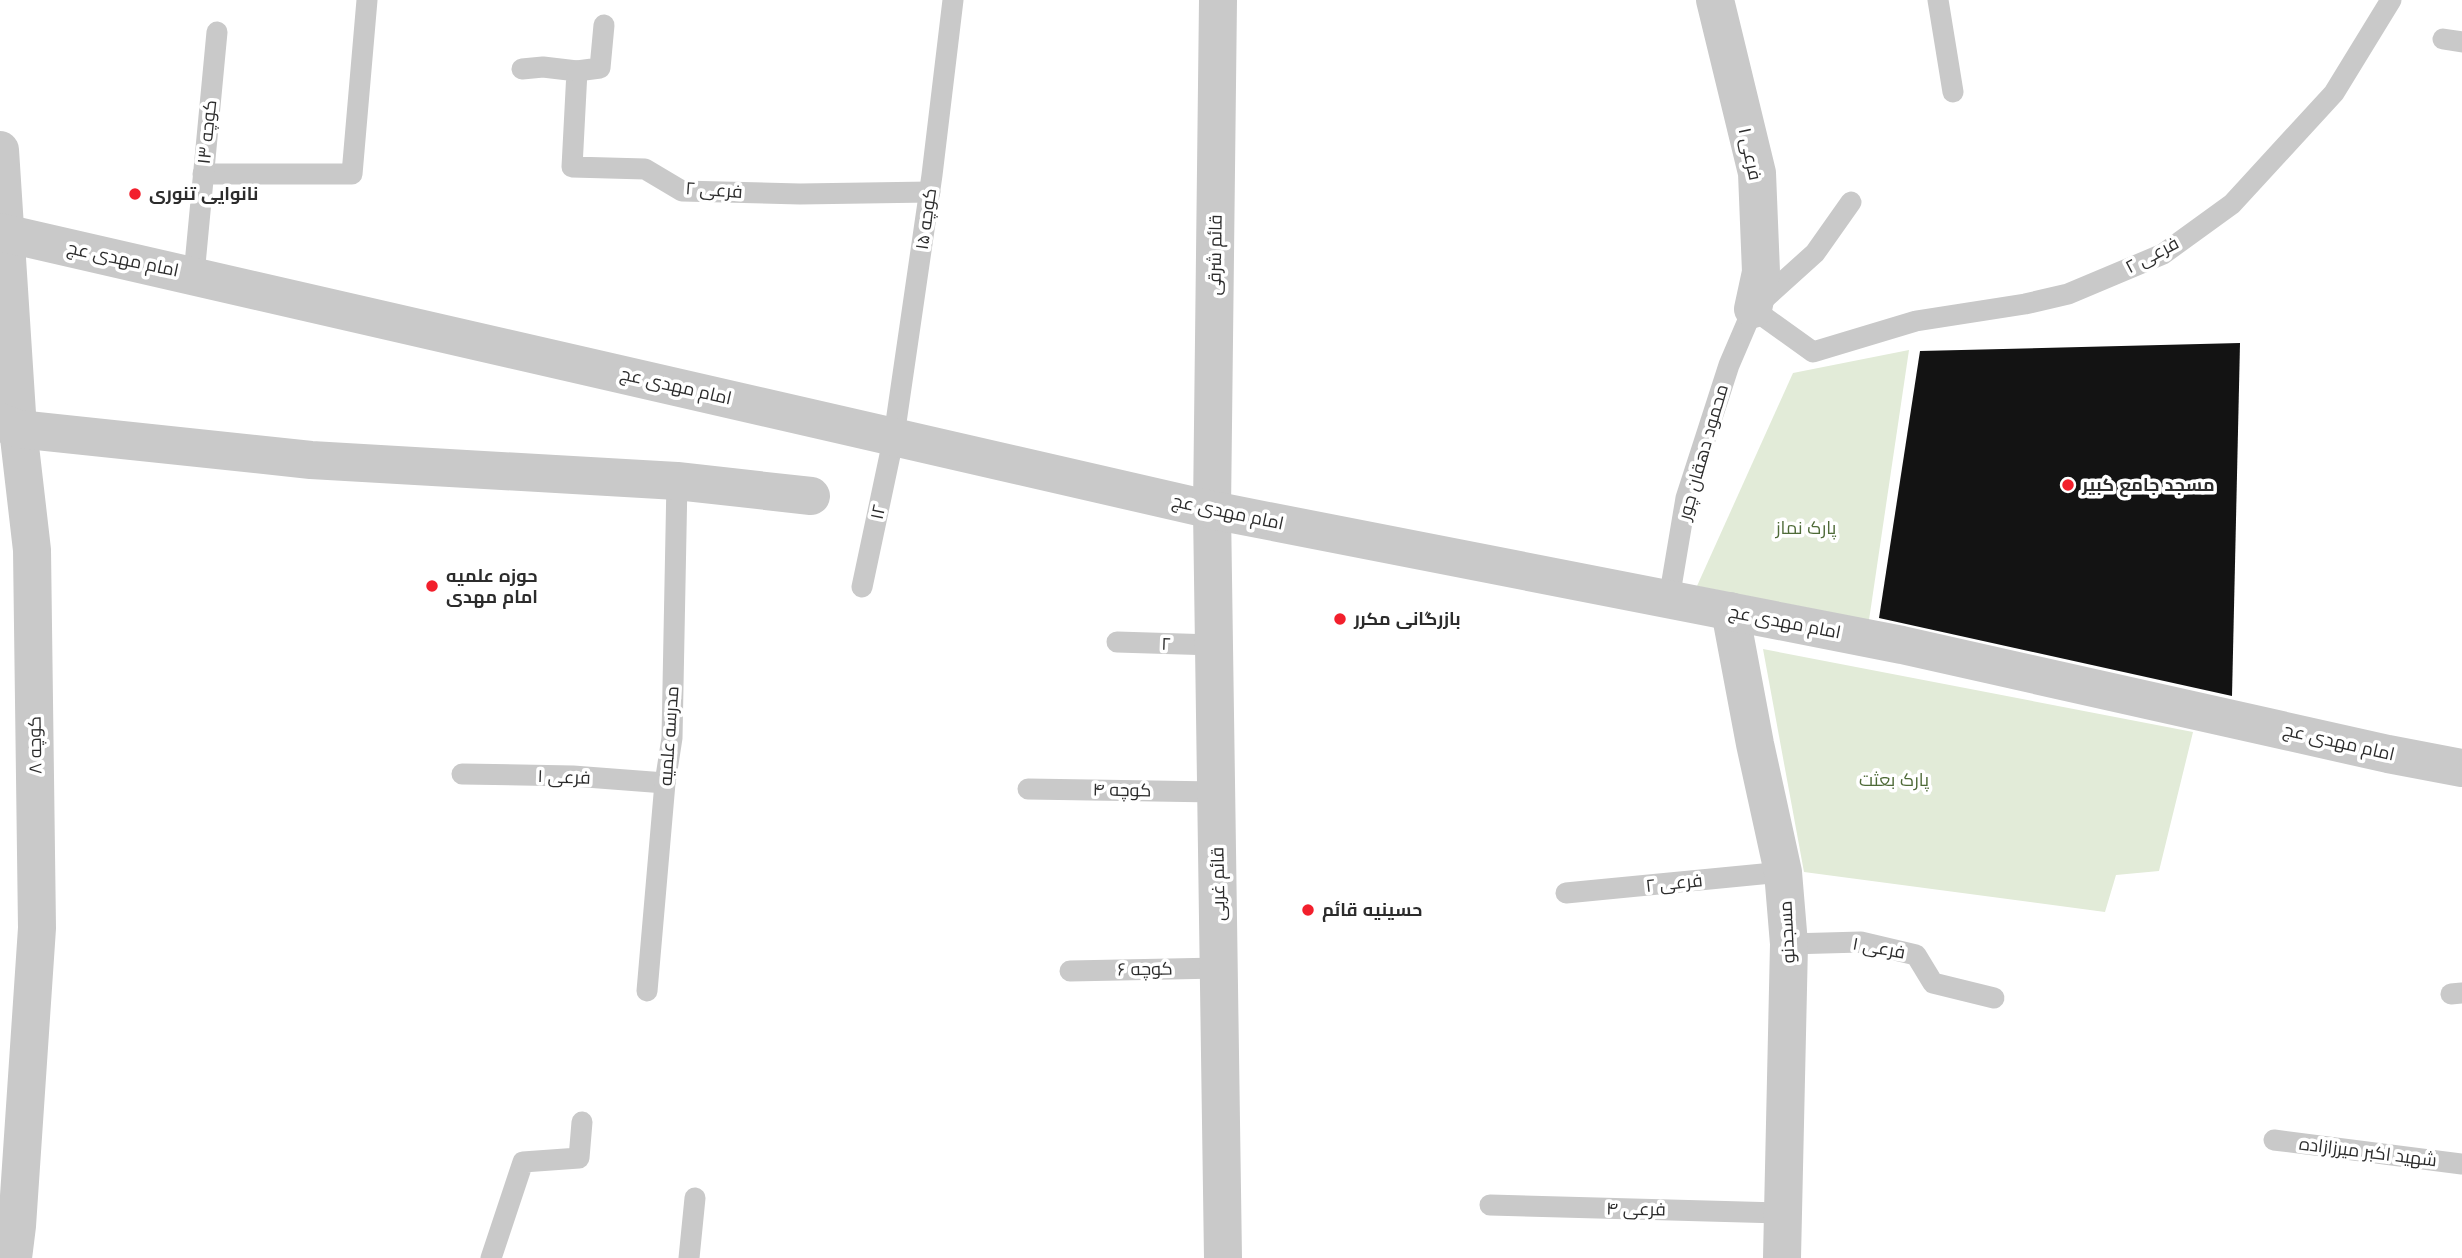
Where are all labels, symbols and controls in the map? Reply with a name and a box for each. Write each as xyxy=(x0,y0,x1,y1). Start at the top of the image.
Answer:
street label: کوچه ۱۳ xyxy=(193,99,222,165)
street label: فرعی ۱ xyxy=(1734,126,1766,182)
street label: فرعی ۲ xyxy=(685,177,743,203)
place label: نانوایی تنوری xyxy=(149,183,258,205)
marker: نانوایی تنوری xyxy=(127,186,143,202)
street label: کوچه ۱۵ xyxy=(911,187,942,251)
street label: قائم شرقی xyxy=(1203,214,1228,296)
street label: فرعی ۲ xyxy=(2122,232,2182,278)
street label: امام مهدی عج xyxy=(65,236,181,283)
street label: امام مهدی عج xyxy=(618,363,734,410)
street label: محمود دهقان چور xyxy=(1673,382,1734,524)
place label: مسجد جامع کبیر xyxy=(2081,474,2215,497)
marker: مسجد جامع کبیر xyxy=(2060,477,2076,493)
street label: امام مهدی عج xyxy=(1170,489,1286,536)
street label: ۱۲ xyxy=(866,502,890,522)
park label: پارک نماز xyxy=(1775,517,1837,540)
place label: حوزه علمیه امام مهدی xyxy=(446,565,538,609)
marker: حوزه علمیه امام مهدی xyxy=(424,578,440,594)
street label: امام مهدی عج xyxy=(1727,600,1843,645)
place label: بازرگانی مکرر xyxy=(1353,608,1461,630)
marker: بازرگانی مکرر xyxy=(1332,611,1348,627)
street label: ۲ xyxy=(1161,633,1171,655)
street label: مدرسه علمیه xyxy=(655,685,683,787)
street label: کوچه ۸ xyxy=(23,716,48,774)
street label: امام مهدی عج xyxy=(2281,719,2397,766)
street label: فرعی ۱ xyxy=(537,765,591,789)
park label: پارک بعثت xyxy=(1859,769,1929,792)
street label: کوچه ۴ xyxy=(1092,778,1152,803)
street label: قائم غربی xyxy=(1206,847,1231,921)
street label: فرعی ۲ xyxy=(1644,869,1704,897)
place label: حسینیه قائم xyxy=(1322,899,1423,922)
street label: مسجدنو xyxy=(1774,900,1800,964)
marker: حسینیه قائم xyxy=(1300,902,1316,918)
street label: فرعی ۱ xyxy=(1851,933,1907,963)
street label: کوچه ۶ xyxy=(1117,958,1173,981)
street label: شهید اکبر میرزازاده xyxy=(2298,1133,2438,1171)
street label: فرعی ۴ xyxy=(1606,1197,1666,1221)

